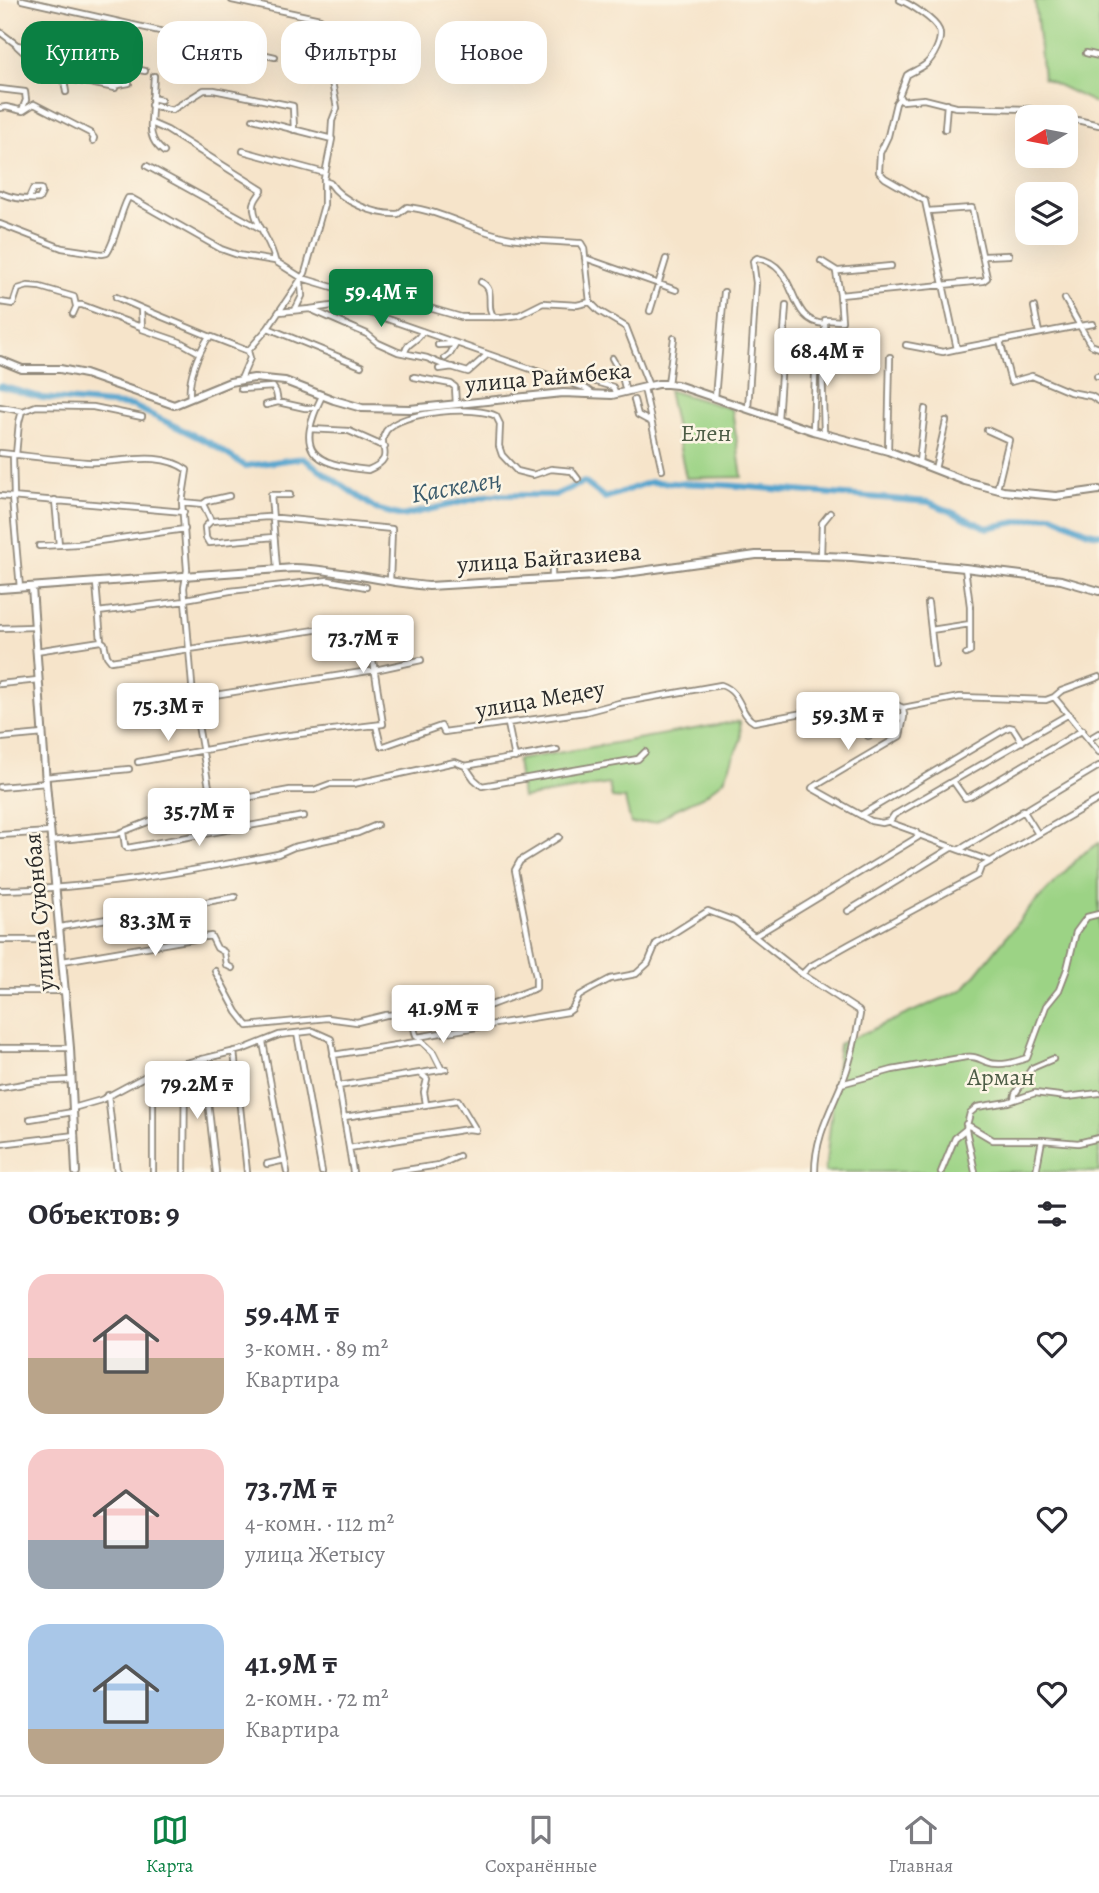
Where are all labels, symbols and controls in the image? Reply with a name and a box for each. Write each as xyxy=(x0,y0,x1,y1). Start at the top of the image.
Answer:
chip: Купить xyxy=(21,21,143,84)
chip: Снять xyxy=(157,21,267,84)
chip: Фильтры xyxy=(281,21,421,84)
chip: Новое xyxy=(435,21,547,84)
north arrow xyxy=(1015,105,1078,168)
map controls xyxy=(1015,105,1078,245)
button: layers xyxy=(1015,182,1078,245)
pin: 59.4M ₸ xyxy=(316,270,446,329)
text: 59.4M ₸ xyxy=(345,276,417,307)
pin: 68.4M ₸ xyxy=(762,328,892,388)
text: 68.4M ₸ xyxy=(790,335,864,366)
street label: улица Раймбека xyxy=(463,354,632,400)
park label: Елен xyxy=(680,417,732,449)
water label: Қаскелең xyxy=(408,461,504,512)
street label: улица Байгазиева xyxy=(455,536,642,580)
pin: 73.7M ₸ xyxy=(298,616,428,675)
text: 73.7M ₸ xyxy=(328,622,398,653)
street label: улица Медеу xyxy=(472,672,607,726)
pin: 75.3M ₸ xyxy=(103,684,233,743)
text: 75.3M ₸ xyxy=(133,690,203,721)
pin: 59.3M ₸ xyxy=(783,692,913,752)
text: 59.3M ₸ xyxy=(812,699,884,730)
pin: 35.7M ₸ xyxy=(134,788,264,848)
text: 35.7M ₸ xyxy=(164,795,234,826)
street label: улица Суюнбая xyxy=(16,832,62,993)
pin: 83.3M ₸ xyxy=(90,898,220,958)
text: 83.3M ₸ xyxy=(119,905,191,936)
pin: 41.9M ₸ xyxy=(378,986,508,1045)
text: 41.9M ₸ xyxy=(408,992,478,1023)
park label: Арман xyxy=(966,1061,1035,1093)
pin: 79.2M ₸ xyxy=(132,1062,262,1121)
text: 79.2M ₸ xyxy=(161,1068,233,1099)
text: Объектов: 9 xyxy=(28,1194,180,1234)
icon: filters xyxy=(1033,1195,1071,1233)
text: 59.4M ₸ xyxy=(245,1293,339,1333)
icon: home xyxy=(84,1302,168,1386)
icon: heart xyxy=(1033,1325,1071,1363)
text: 3-комн. · 89 m² xyxy=(245,1333,388,1364)
text: Квартира xyxy=(245,1364,340,1395)
text: 73.7M ₸ xyxy=(245,1468,337,1508)
icon: home xyxy=(84,1477,168,1561)
icon: heart xyxy=(1033,1500,1071,1538)
text: 4-комн. · 112 m² xyxy=(245,1508,394,1539)
text: улица Жетысу xyxy=(245,1539,385,1570)
text: 41.9M ₸ xyxy=(245,1643,337,1683)
icon: home xyxy=(84,1652,168,1736)
icon: heart xyxy=(1033,1675,1071,1713)
text: 2-комн. · 72 m² xyxy=(245,1683,389,1714)
text: Квартира xyxy=(245,1714,340,1745)
tab: Карта xyxy=(146,1811,194,1879)
tab: Сохранённые xyxy=(485,1811,597,1879)
tab: Главная xyxy=(889,1811,953,1879)

